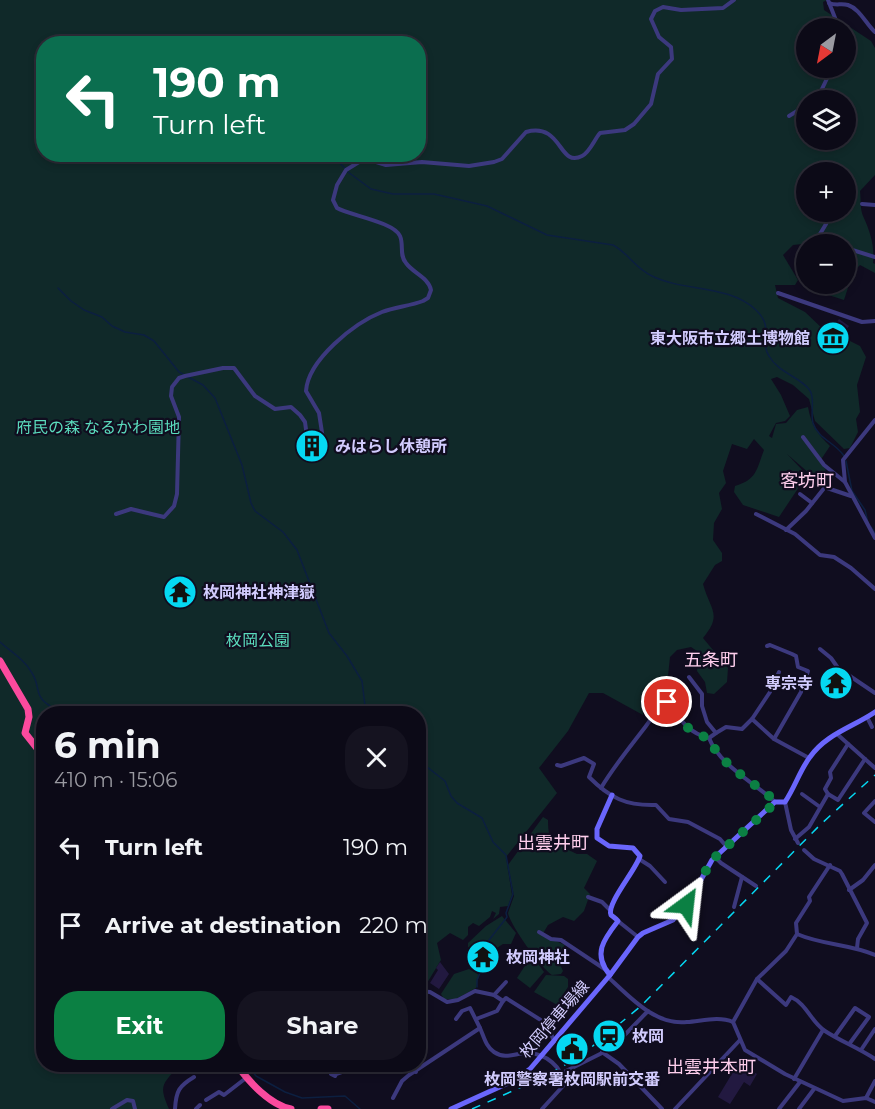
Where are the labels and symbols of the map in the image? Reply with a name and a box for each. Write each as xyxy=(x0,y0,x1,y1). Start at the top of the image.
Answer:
north arrow xyxy=(796,18,856,78)
museum icon: 東大阪市立郷土博物館 xyxy=(815,320,851,356)
place label: 東大阪市立郷土博物館 xyxy=(650,329,810,348)
park label: 府民の森 なるかわ園地 xyxy=(16,418,180,437)
building icon: みはらし休憩所 xyxy=(294,428,330,464)
place label: みはらし休憩所 xyxy=(335,437,447,456)
district label: 客坊町 xyxy=(780,470,834,492)
temple icon: 枚岡神社神津嶽 xyxy=(162,574,198,610)
place label: 枚岡神社神津嶽 xyxy=(203,583,315,602)
park label: 枚岡公園 xyxy=(226,631,290,650)
district label: 五条町 xyxy=(684,649,738,671)
temple icon: 専宗寺 xyxy=(818,665,854,701)
place label: 専宗寺 xyxy=(765,674,813,693)
pin xyxy=(641,676,692,727)
district label: 出雲井町 xyxy=(517,832,589,854)
position arrow xyxy=(654,873,718,937)
temple icon: 枚岡神社 xyxy=(465,939,501,975)
place label: 枚岡神社 xyxy=(506,948,570,967)
street label: 枚岡停車場線 xyxy=(516,977,593,1062)
station icon: 枚岡 xyxy=(591,1018,627,1054)
place label: 枚岡 xyxy=(632,1027,664,1046)
public building icon: 枚岡警察署枚岡駅前交番 xyxy=(554,1031,590,1067)
district label: 出雲井本町 xyxy=(666,1056,756,1078)
place label: 枚岡警察署枚岡駅前交番 xyxy=(484,1070,660,1089)

